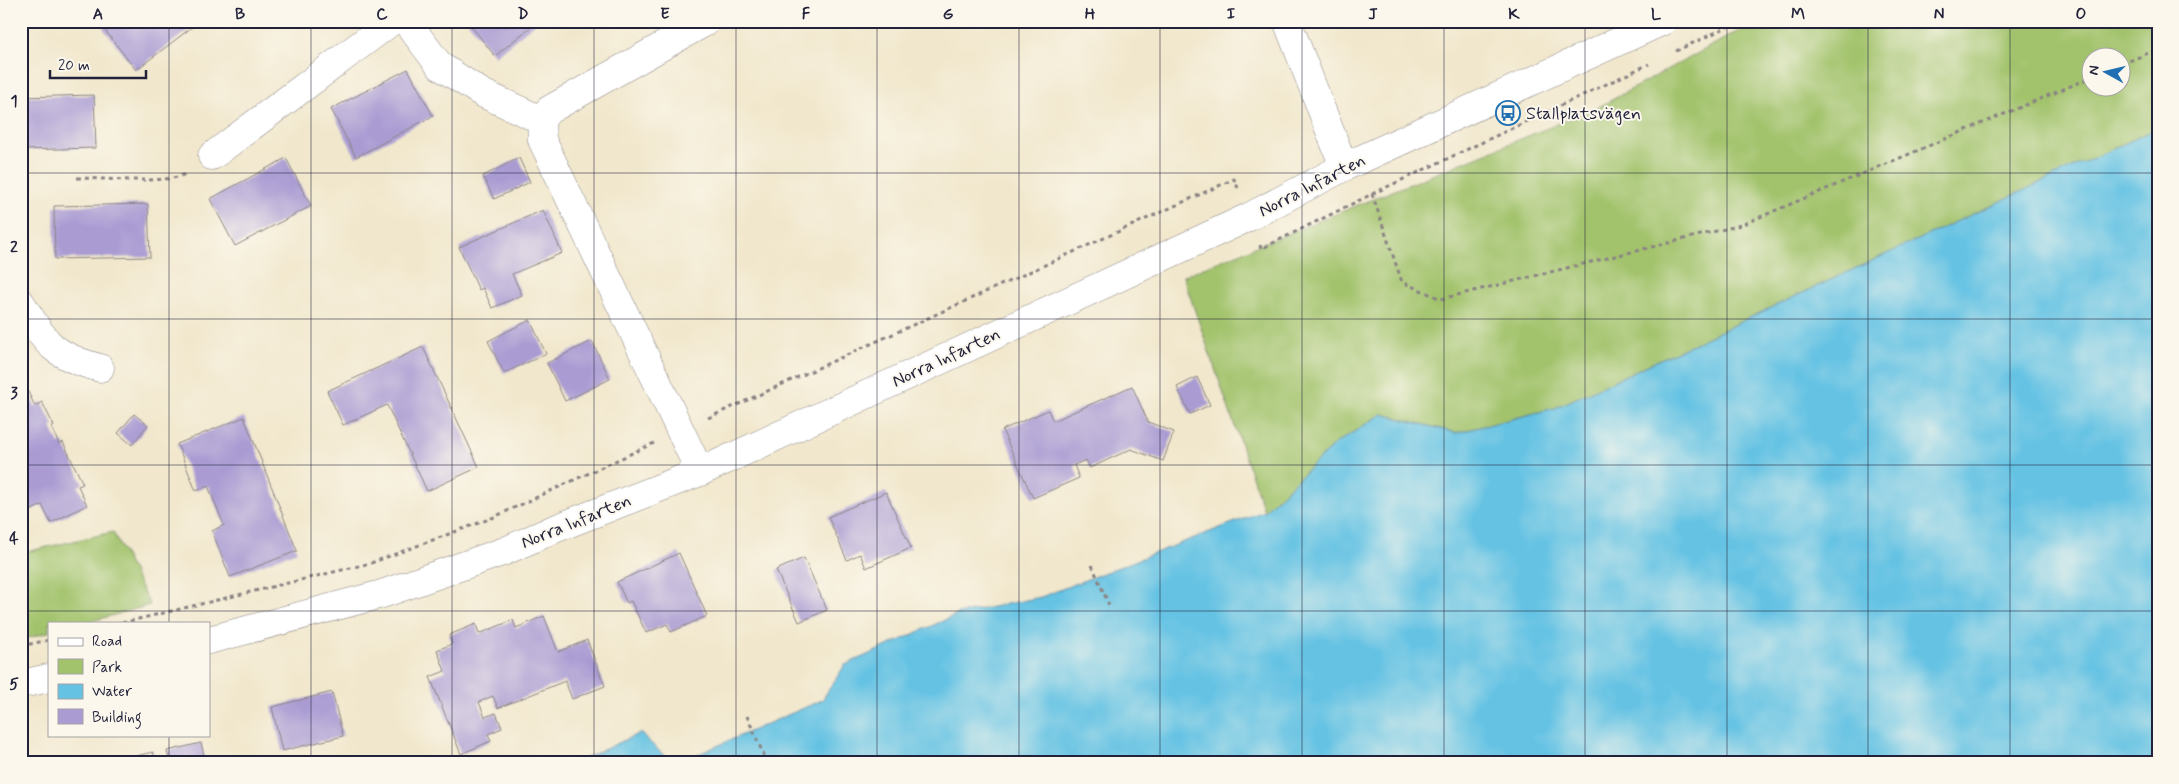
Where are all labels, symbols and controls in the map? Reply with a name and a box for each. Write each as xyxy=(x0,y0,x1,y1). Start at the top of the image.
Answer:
text: A xyxy=(93,4,103,25)
text: B xyxy=(235,4,245,25)
text: C xyxy=(376,4,388,25)
text: D xyxy=(517,4,529,25)
text: E xyxy=(660,4,670,25)
text: F xyxy=(802,4,811,25)
text: G xyxy=(943,4,954,25)
text: H xyxy=(1085,4,1096,25)
text: I xyxy=(1227,4,1236,25)
text: J xyxy=(1368,4,1378,25)
text: K xyxy=(1508,4,1520,25)
text: L xyxy=(1651,4,1662,25)
text: M xyxy=(1791,4,1805,25)
text: N xyxy=(1934,4,1944,25)
text: O xyxy=(2076,4,2087,25)
scale bar xyxy=(50,48,146,80)
north arrow xyxy=(2082,48,2132,98)
text: 20 m xyxy=(58,56,90,76)
text: N xyxy=(2085,64,2104,76)
text: 1 xyxy=(10,91,18,112)
bus stop icon: Stallplatsvägen xyxy=(1495,100,1521,126)
place label: Stallplatsvägen xyxy=(1526,102,1641,126)
street label: Norra Infarten xyxy=(1255,149,1370,223)
text: 2 xyxy=(10,237,18,258)
street label: Norra Infarten xyxy=(888,322,1005,394)
text: 3 xyxy=(10,383,18,404)
street label: Norra Infarten xyxy=(518,489,635,555)
text: 4 xyxy=(9,528,19,549)
legend xyxy=(48,622,210,736)
text: Road xyxy=(92,632,122,652)
text: Park xyxy=(92,658,122,678)
text: 5 xyxy=(9,674,19,695)
text: Water xyxy=(92,682,132,702)
text: Building xyxy=(92,708,142,729)

